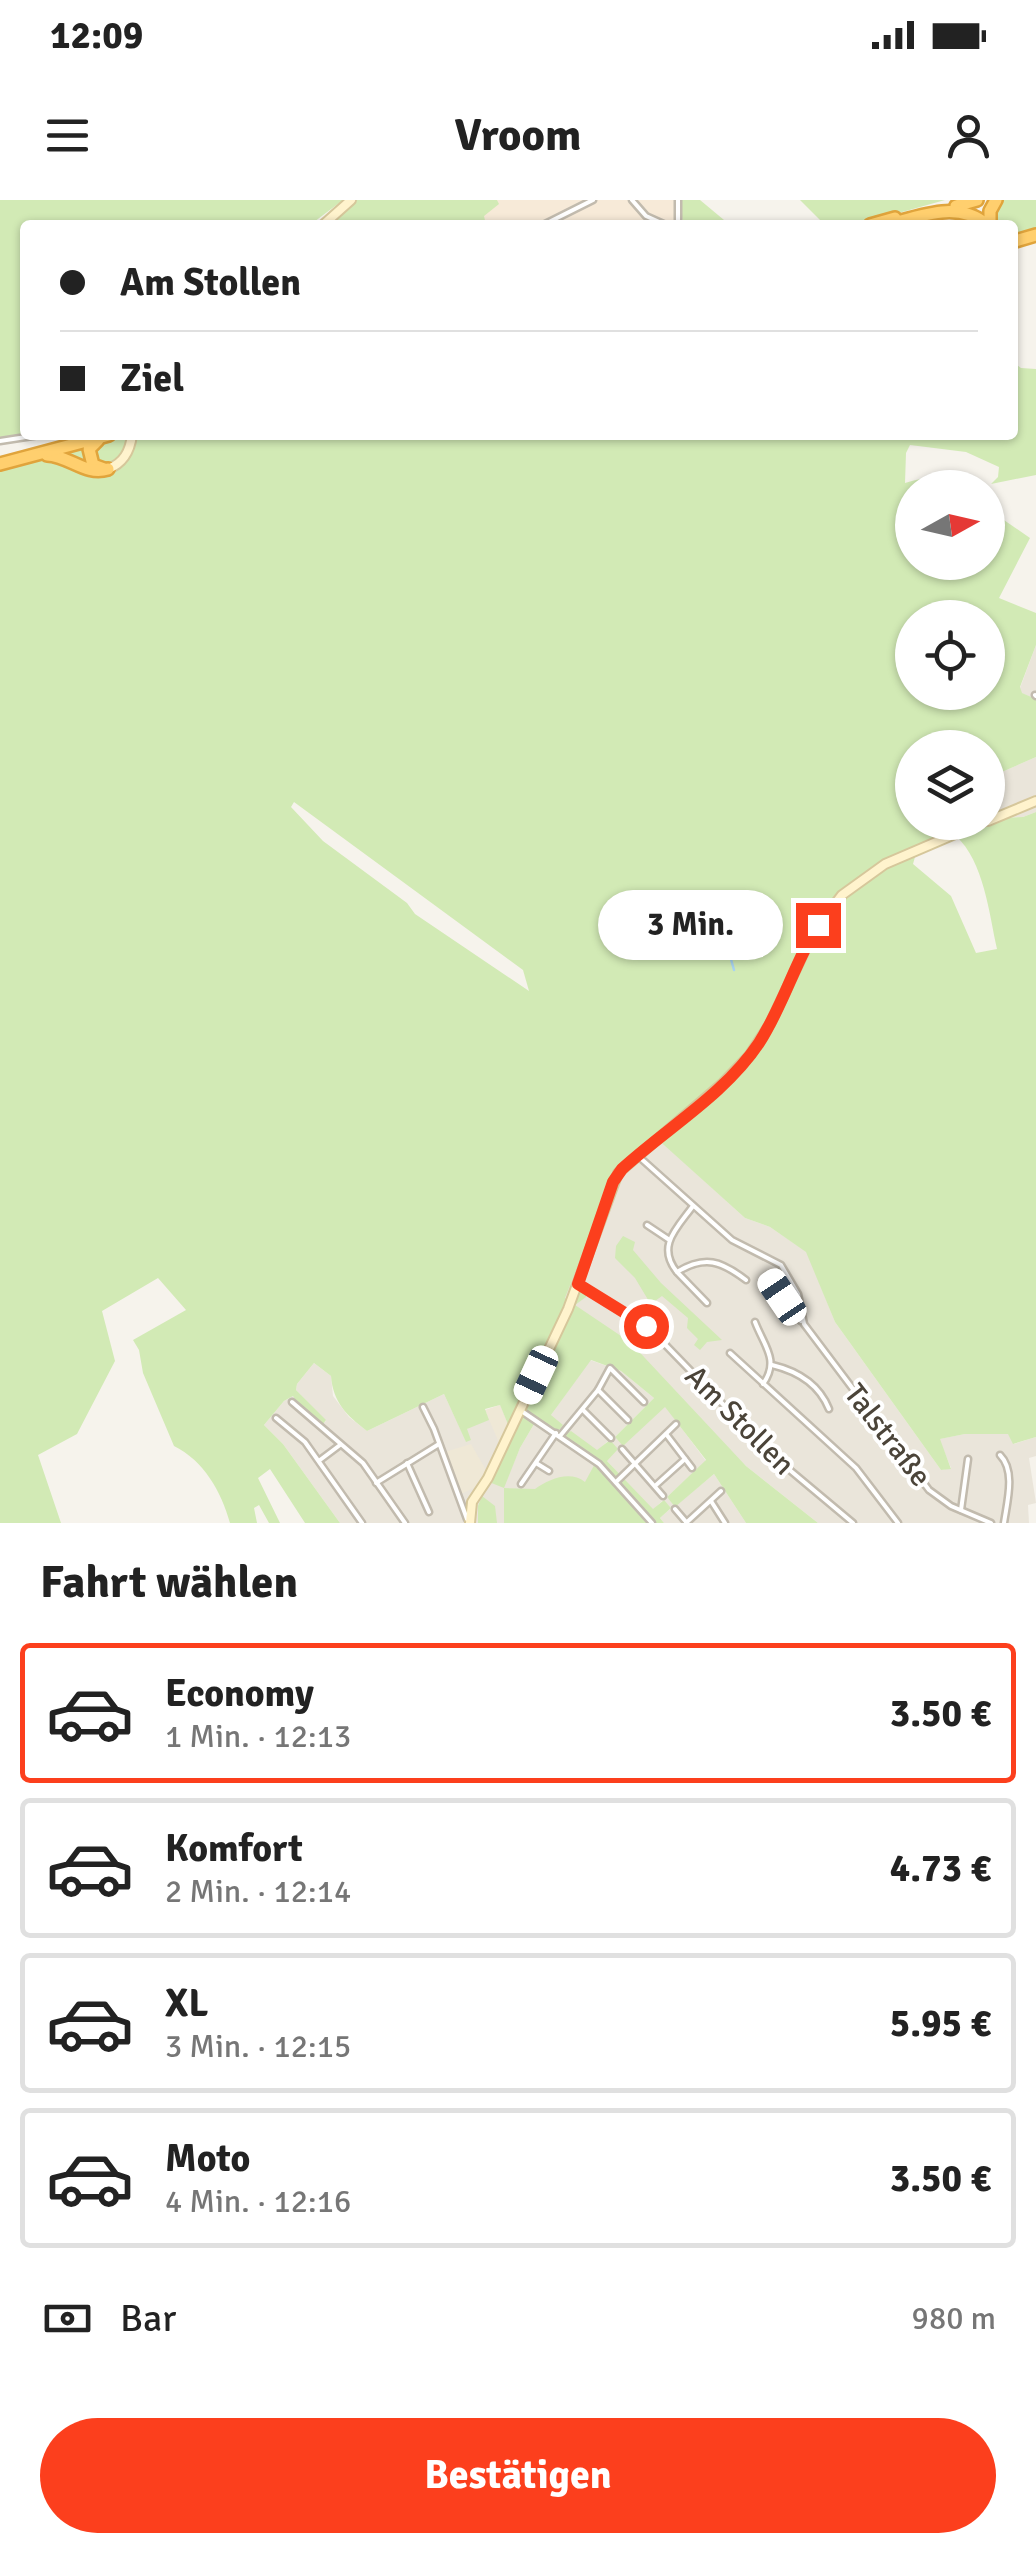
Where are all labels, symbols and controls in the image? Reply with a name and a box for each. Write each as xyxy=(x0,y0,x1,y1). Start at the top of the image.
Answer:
text: 12:09 xyxy=(50,12,143,59)
icon: menu xyxy=(40,108,95,163)
text: Vroom xyxy=(455,108,581,163)
icon: person xyxy=(941,108,996,163)
text: Am Stollen xyxy=(120,259,301,306)
text: Ziel xyxy=(120,355,184,402)
north arrow xyxy=(895,470,1005,580)
map controls xyxy=(895,470,1005,840)
button: locate xyxy=(895,600,1005,710)
button: layers xyxy=(895,730,1005,840)
callout: 3 Min. xyxy=(598,890,783,960)
route end xyxy=(796,903,841,948)
text: 3 Min. xyxy=(647,905,734,944)
car xyxy=(753,1264,811,1330)
route start xyxy=(624,1304,669,1349)
car xyxy=(510,1341,562,1409)
street label: Am Stollen xyxy=(677,1358,802,1483)
street label: Talstraße xyxy=(836,1377,939,1494)
text: Fahrt wählen xyxy=(40,1555,298,1610)
icon: car xyxy=(45,1668,135,1758)
text: Economy xyxy=(165,1670,314,1717)
text: 3.50 € xyxy=(890,1690,991,1737)
text: 1 Min. · 12:13 xyxy=(165,1717,351,1756)
icon: car xyxy=(45,1823,135,1913)
text: Komfort xyxy=(165,1825,303,1872)
text: 4.73 € xyxy=(890,1845,991,1892)
text: 2 Min. · 12:14 xyxy=(165,1872,351,1911)
icon: car xyxy=(45,1978,135,2068)
text: XL xyxy=(165,1980,208,2027)
text: 5.95 € xyxy=(890,2000,991,2047)
text: 3 Min. · 12:15 xyxy=(165,2027,351,2066)
icon: car xyxy=(45,2133,135,2223)
text: Moto xyxy=(165,2135,250,2182)
text: 3.50 € xyxy=(890,2155,991,2202)
text: 4 Min. · 12:16 xyxy=(165,2182,351,2221)
icon: cash xyxy=(40,2291,95,2346)
text: Bar xyxy=(120,2295,176,2342)
text: 980 m xyxy=(912,2299,996,2338)
button: Bestätigen xyxy=(40,2418,996,2533)

